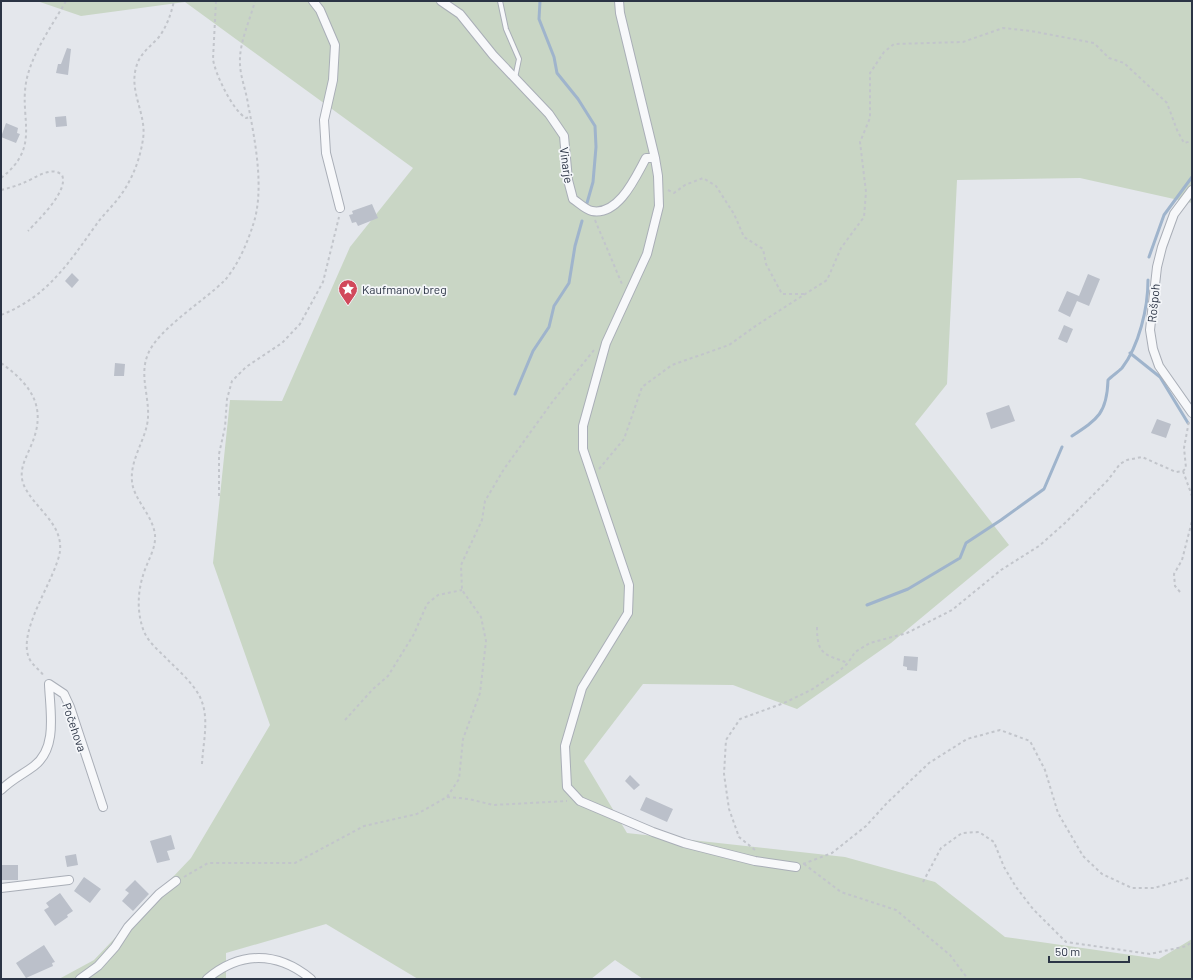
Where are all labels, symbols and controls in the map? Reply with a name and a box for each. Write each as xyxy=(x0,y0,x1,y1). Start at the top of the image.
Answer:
street label: Vinarje xyxy=(558,146,576,184)
place icon: Kaufmanov breg xyxy=(337,278,359,306)
place label: Kaufmanov breg xyxy=(362,282,447,296)
street label: Rošpoh xyxy=(1144,283,1162,323)
street label: Počehova xyxy=(60,701,90,753)
scale bar xyxy=(1049,938,1129,964)
text: 50 m xyxy=(1055,944,1080,958)

